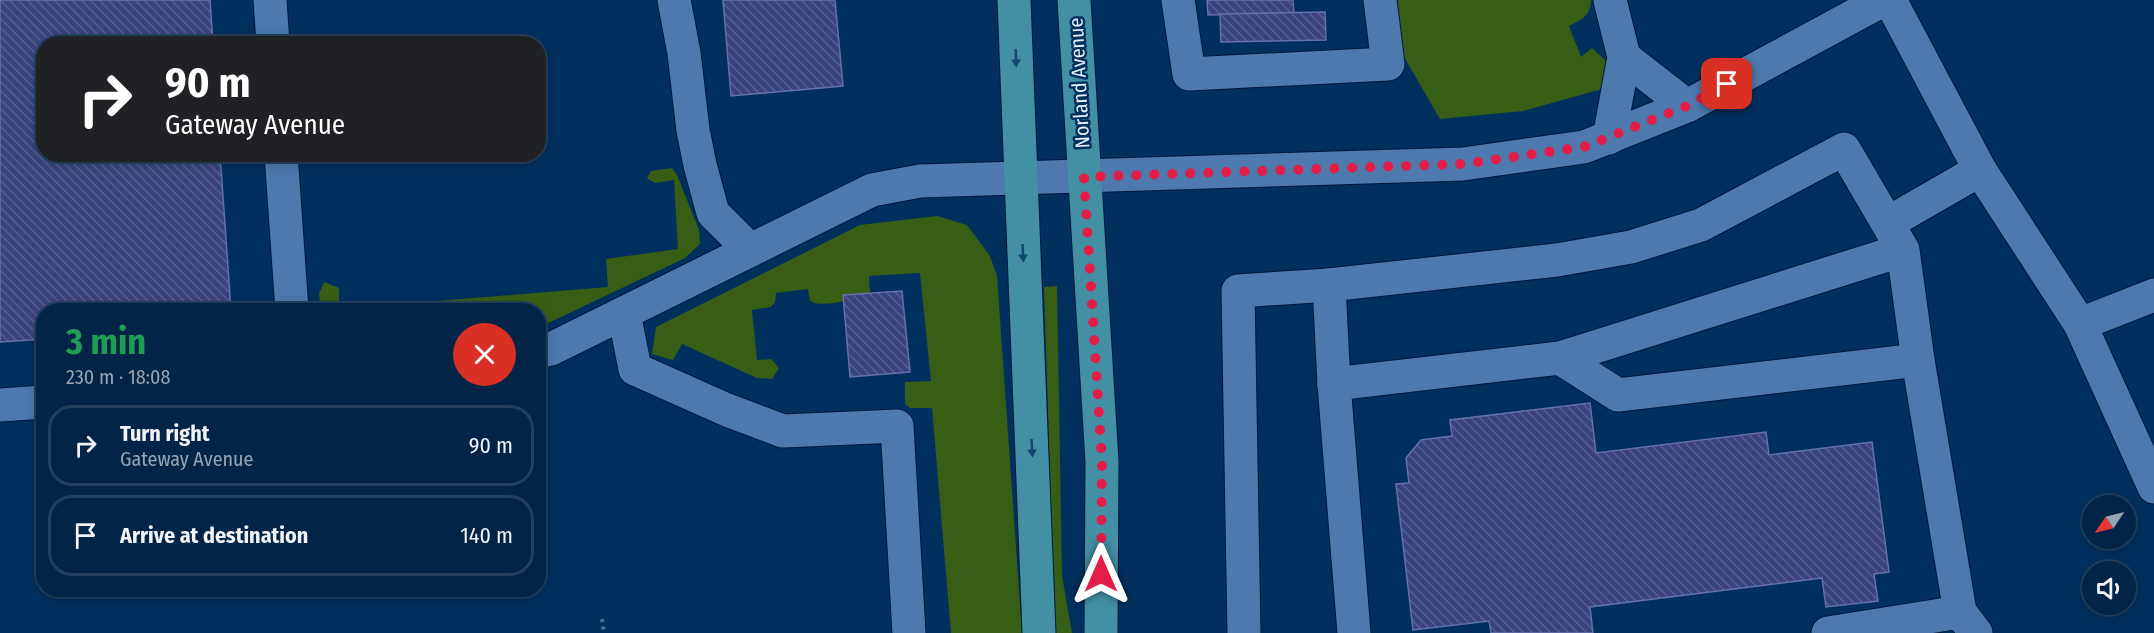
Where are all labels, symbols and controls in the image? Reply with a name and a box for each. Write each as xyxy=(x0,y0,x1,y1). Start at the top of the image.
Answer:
street label: Norland Avenue xyxy=(1064,17,1094,149)
one-way arrow xyxy=(1011,49,1020,68)
text: 90 m xyxy=(165,58,250,108)
pin xyxy=(1701,58,1752,109)
icon: right xyxy=(66,60,144,138)
icon: arrive xyxy=(1710,67,1743,100)
text: Gateway Avenue xyxy=(165,109,345,141)
one-way arrow xyxy=(1019,244,1028,263)
text: 3 min xyxy=(66,320,146,364)
button: close xyxy=(453,323,516,386)
text: 230 m · 18:08 xyxy=(66,365,170,389)
text: Turn right xyxy=(120,420,209,447)
icon: right xyxy=(69,429,102,462)
text: 90 m xyxy=(469,432,513,459)
one-way arrow xyxy=(1027,439,1037,458)
text: Gateway Avenue xyxy=(120,447,253,471)
north arrow xyxy=(2082,495,2136,549)
map controls xyxy=(2082,495,2136,615)
icon: arrive xyxy=(69,519,102,552)
text: Arrive at destination xyxy=(120,522,308,549)
text: 140 m xyxy=(460,522,513,549)
position arrow xyxy=(1069,542,1133,606)
button: sound xyxy=(2082,561,2136,615)

